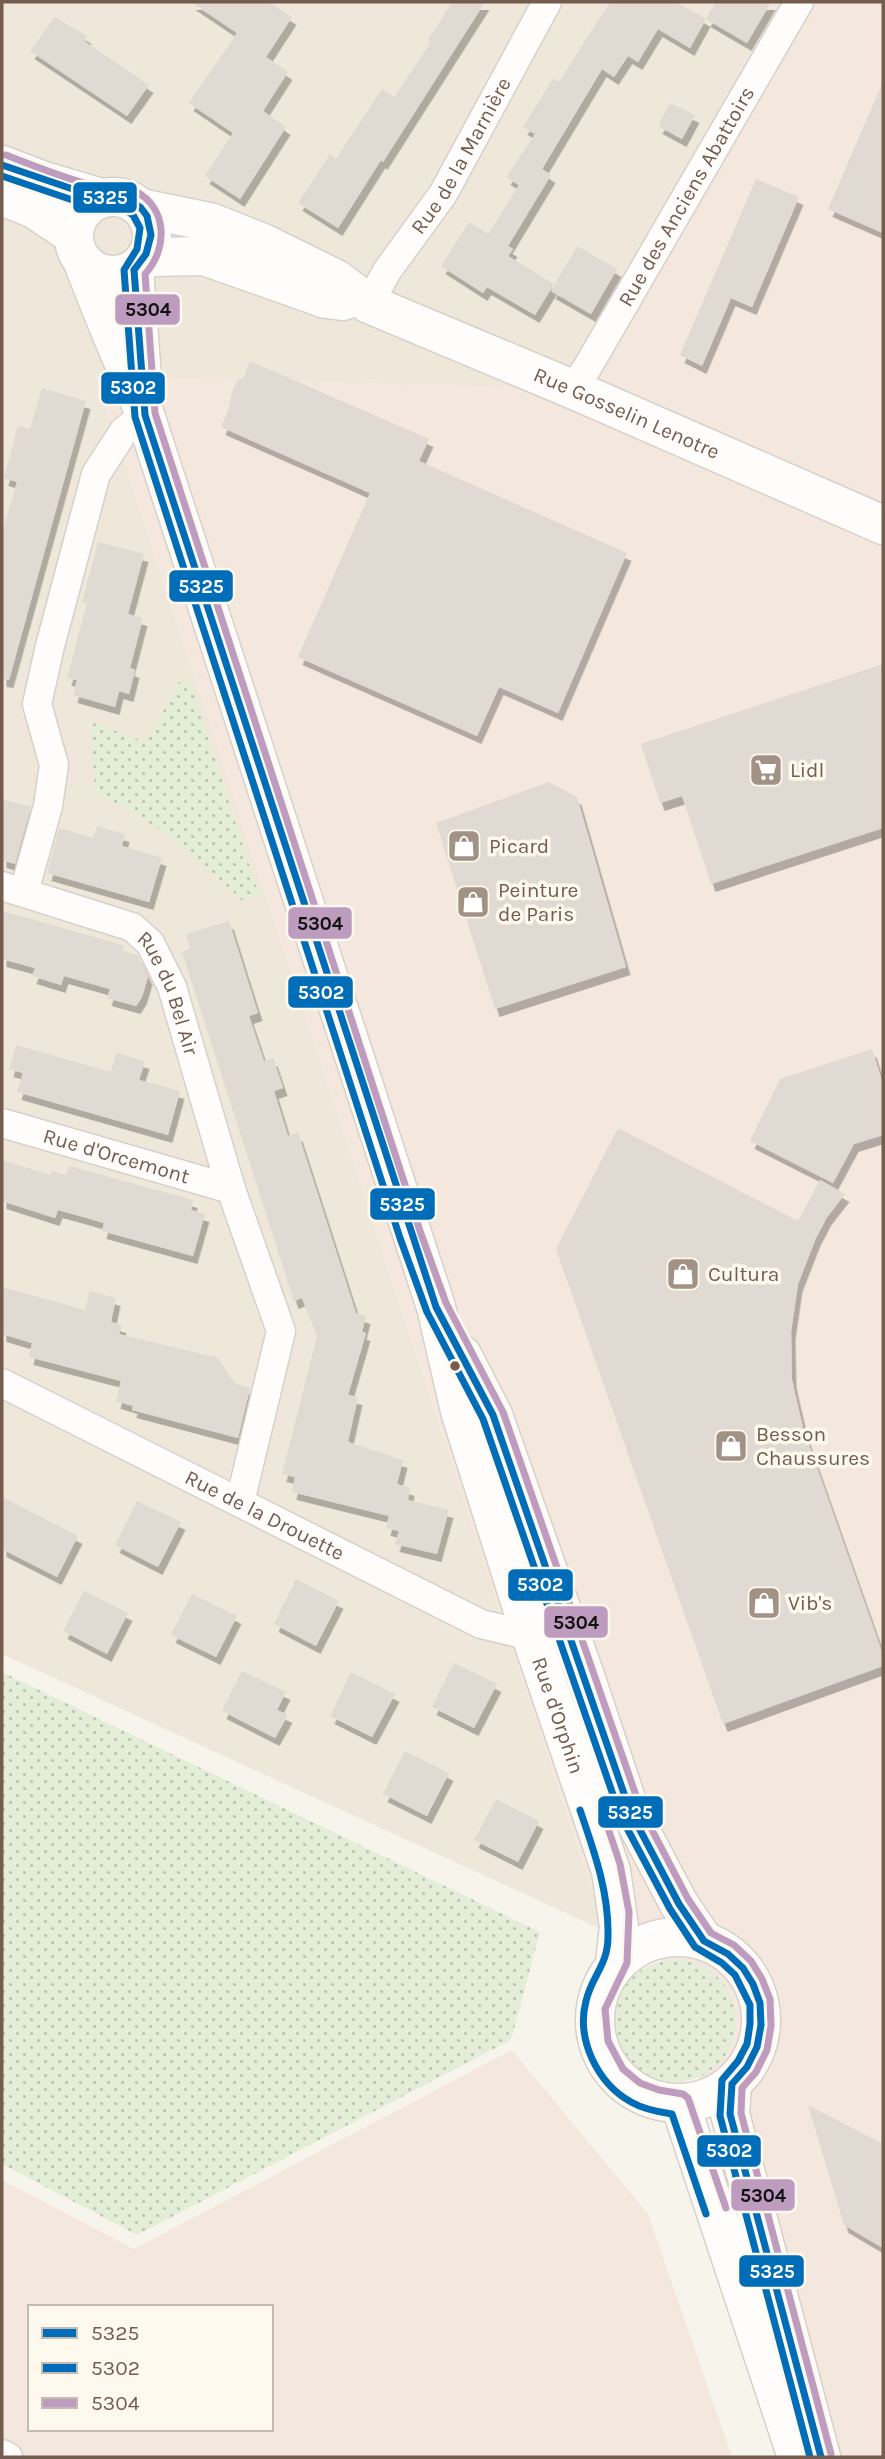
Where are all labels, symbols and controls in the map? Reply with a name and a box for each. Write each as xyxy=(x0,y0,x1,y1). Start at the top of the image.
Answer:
street label: Rue de la Marnière xyxy=(406,73,516,239)
street label: Rue des Anciens Abattoirs xyxy=(613,82,759,311)
line badge: 5325 xyxy=(72,181,138,214)
text: 5325 xyxy=(82,187,128,209)
line badge: 5304 xyxy=(114,293,181,326)
text: 5304 xyxy=(125,299,172,321)
street label: Rue Gosselin Lenotre xyxy=(530,362,723,464)
line badge: 5302 xyxy=(100,371,166,405)
text: 5302 xyxy=(110,377,156,399)
line badge: 5325 xyxy=(168,569,234,603)
text: 5325 xyxy=(178,576,224,598)
supermarket icon: Lidl xyxy=(747,751,785,789)
place label: Lidl xyxy=(790,758,824,782)
shop icon: Picard xyxy=(445,827,483,865)
place label: Picard xyxy=(489,834,549,858)
place label: Peinture de Paris xyxy=(498,878,578,926)
shop icon: Peinture de Paris xyxy=(454,883,492,921)
line badge: 5304 xyxy=(287,906,353,940)
text: 5304 xyxy=(297,913,344,935)
street label: Rue du Bel Air xyxy=(133,926,203,1058)
line badge: 5302 xyxy=(287,975,354,1009)
text: 5302 xyxy=(298,982,344,1004)
street label: Rue d'Orcemont xyxy=(40,1123,192,1188)
line badge: 5325 xyxy=(369,1187,436,1221)
text: 5325 xyxy=(379,1194,425,1216)
shop icon: Cultura xyxy=(664,1255,702,1293)
place label: Cultura xyxy=(708,1262,779,1286)
unlabelled marker xyxy=(448,1359,462,1373)
place label: Besson Chaussures xyxy=(756,1422,870,1470)
shop icon: Besson Chaussures xyxy=(712,1427,750,1465)
street label: Rue de la Drouette xyxy=(181,1465,348,1565)
line badge: 5302 xyxy=(507,1568,574,1602)
text: 5302 xyxy=(517,1574,563,1596)
shop icon: Vib's xyxy=(745,1584,783,1622)
place label: Vib's xyxy=(788,1591,832,1615)
line badge: 5304 xyxy=(543,1605,609,1639)
text: 5304 xyxy=(553,1612,600,1634)
street label: Rue d'Orphin xyxy=(527,1654,589,1777)
line badge: 5325 xyxy=(597,1795,664,1829)
text: 5325 xyxy=(607,1802,653,1824)
line badge: 5302 xyxy=(696,2134,762,2168)
text: 5302 xyxy=(706,2140,752,2162)
line badge: 5304 xyxy=(730,2178,796,2212)
text: 5304 xyxy=(740,2185,787,2207)
line badge: 5325 xyxy=(738,2254,805,2288)
text: 5325 xyxy=(749,2261,795,2283)
legend xyxy=(28,2305,273,2431)
text: 5325 xyxy=(91,2321,139,2345)
text: 5302 xyxy=(91,2356,140,2380)
text: 5304 xyxy=(91,2391,140,2415)

